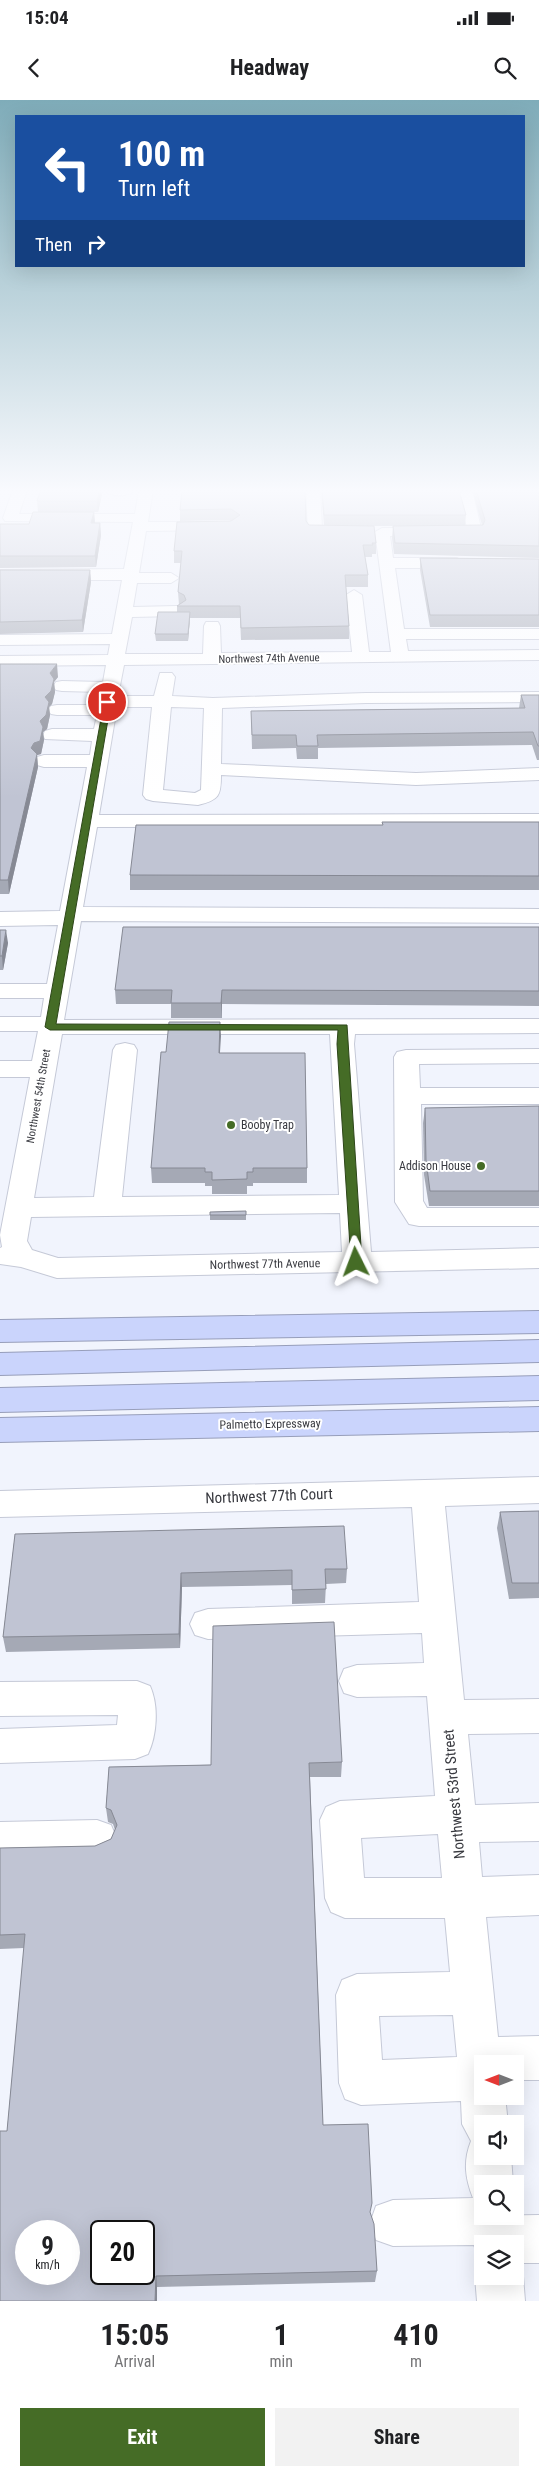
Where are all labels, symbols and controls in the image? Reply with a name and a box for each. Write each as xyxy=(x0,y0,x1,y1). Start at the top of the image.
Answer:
text: 15:04 xyxy=(25,6,69,29)
icon: back xyxy=(20,54,48,82)
icon: search xyxy=(491,54,519,82)
text: Headway xyxy=(230,55,309,80)
text: 100 m xyxy=(118,134,205,175)
icon: left xyxy=(35,135,100,200)
text: Turn left xyxy=(118,176,190,201)
icon: right xyxy=(82,230,110,258)
text: Then xyxy=(35,233,72,256)
street label: Northwest 74th Avenue xyxy=(218,651,320,666)
pin xyxy=(86,681,128,723)
icon: arrive xyxy=(93,688,121,716)
street label: Northwest 54th Street xyxy=(24,1048,53,1144)
place label: Booby Trap xyxy=(241,1118,294,1132)
marker: Booby Trap xyxy=(225,1119,237,1131)
place label: Addison House xyxy=(399,1159,471,1173)
marker: Addison House xyxy=(475,1160,487,1172)
position arrow xyxy=(329,1235,381,1287)
street label: Northwest 77th Avenue xyxy=(210,1256,321,1272)
street label: Palmetto Expressway xyxy=(219,1416,321,1432)
street label: Northwest 77th Court xyxy=(205,1485,333,1507)
street label: Northwest 53rd Street xyxy=(439,1728,469,1860)
north arrow xyxy=(474,2055,524,2105)
map controls xyxy=(474,2055,524,2285)
button: sound xyxy=(474,2115,524,2165)
button: search xyxy=(474,2175,524,2225)
speed limit sign: 20 xyxy=(90,2220,155,2285)
text: 9 xyxy=(41,2232,54,2261)
button: layers xyxy=(474,2235,524,2285)
text: km/h xyxy=(35,2258,60,2272)
text: 15:05 xyxy=(100,2317,169,2352)
text: 1 xyxy=(274,2317,289,2352)
text: 410 xyxy=(393,2317,439,2352)
text: Arrival xyxy=(114,2352,155,2371)
text: min xyxy=(269,2352,293,2371)
text: m xyxy=(410,2352,422,2371)
button: Exit xyxy=(20,2408,265,2466)
button: Share xyxy=(275,2408,519,2466)

